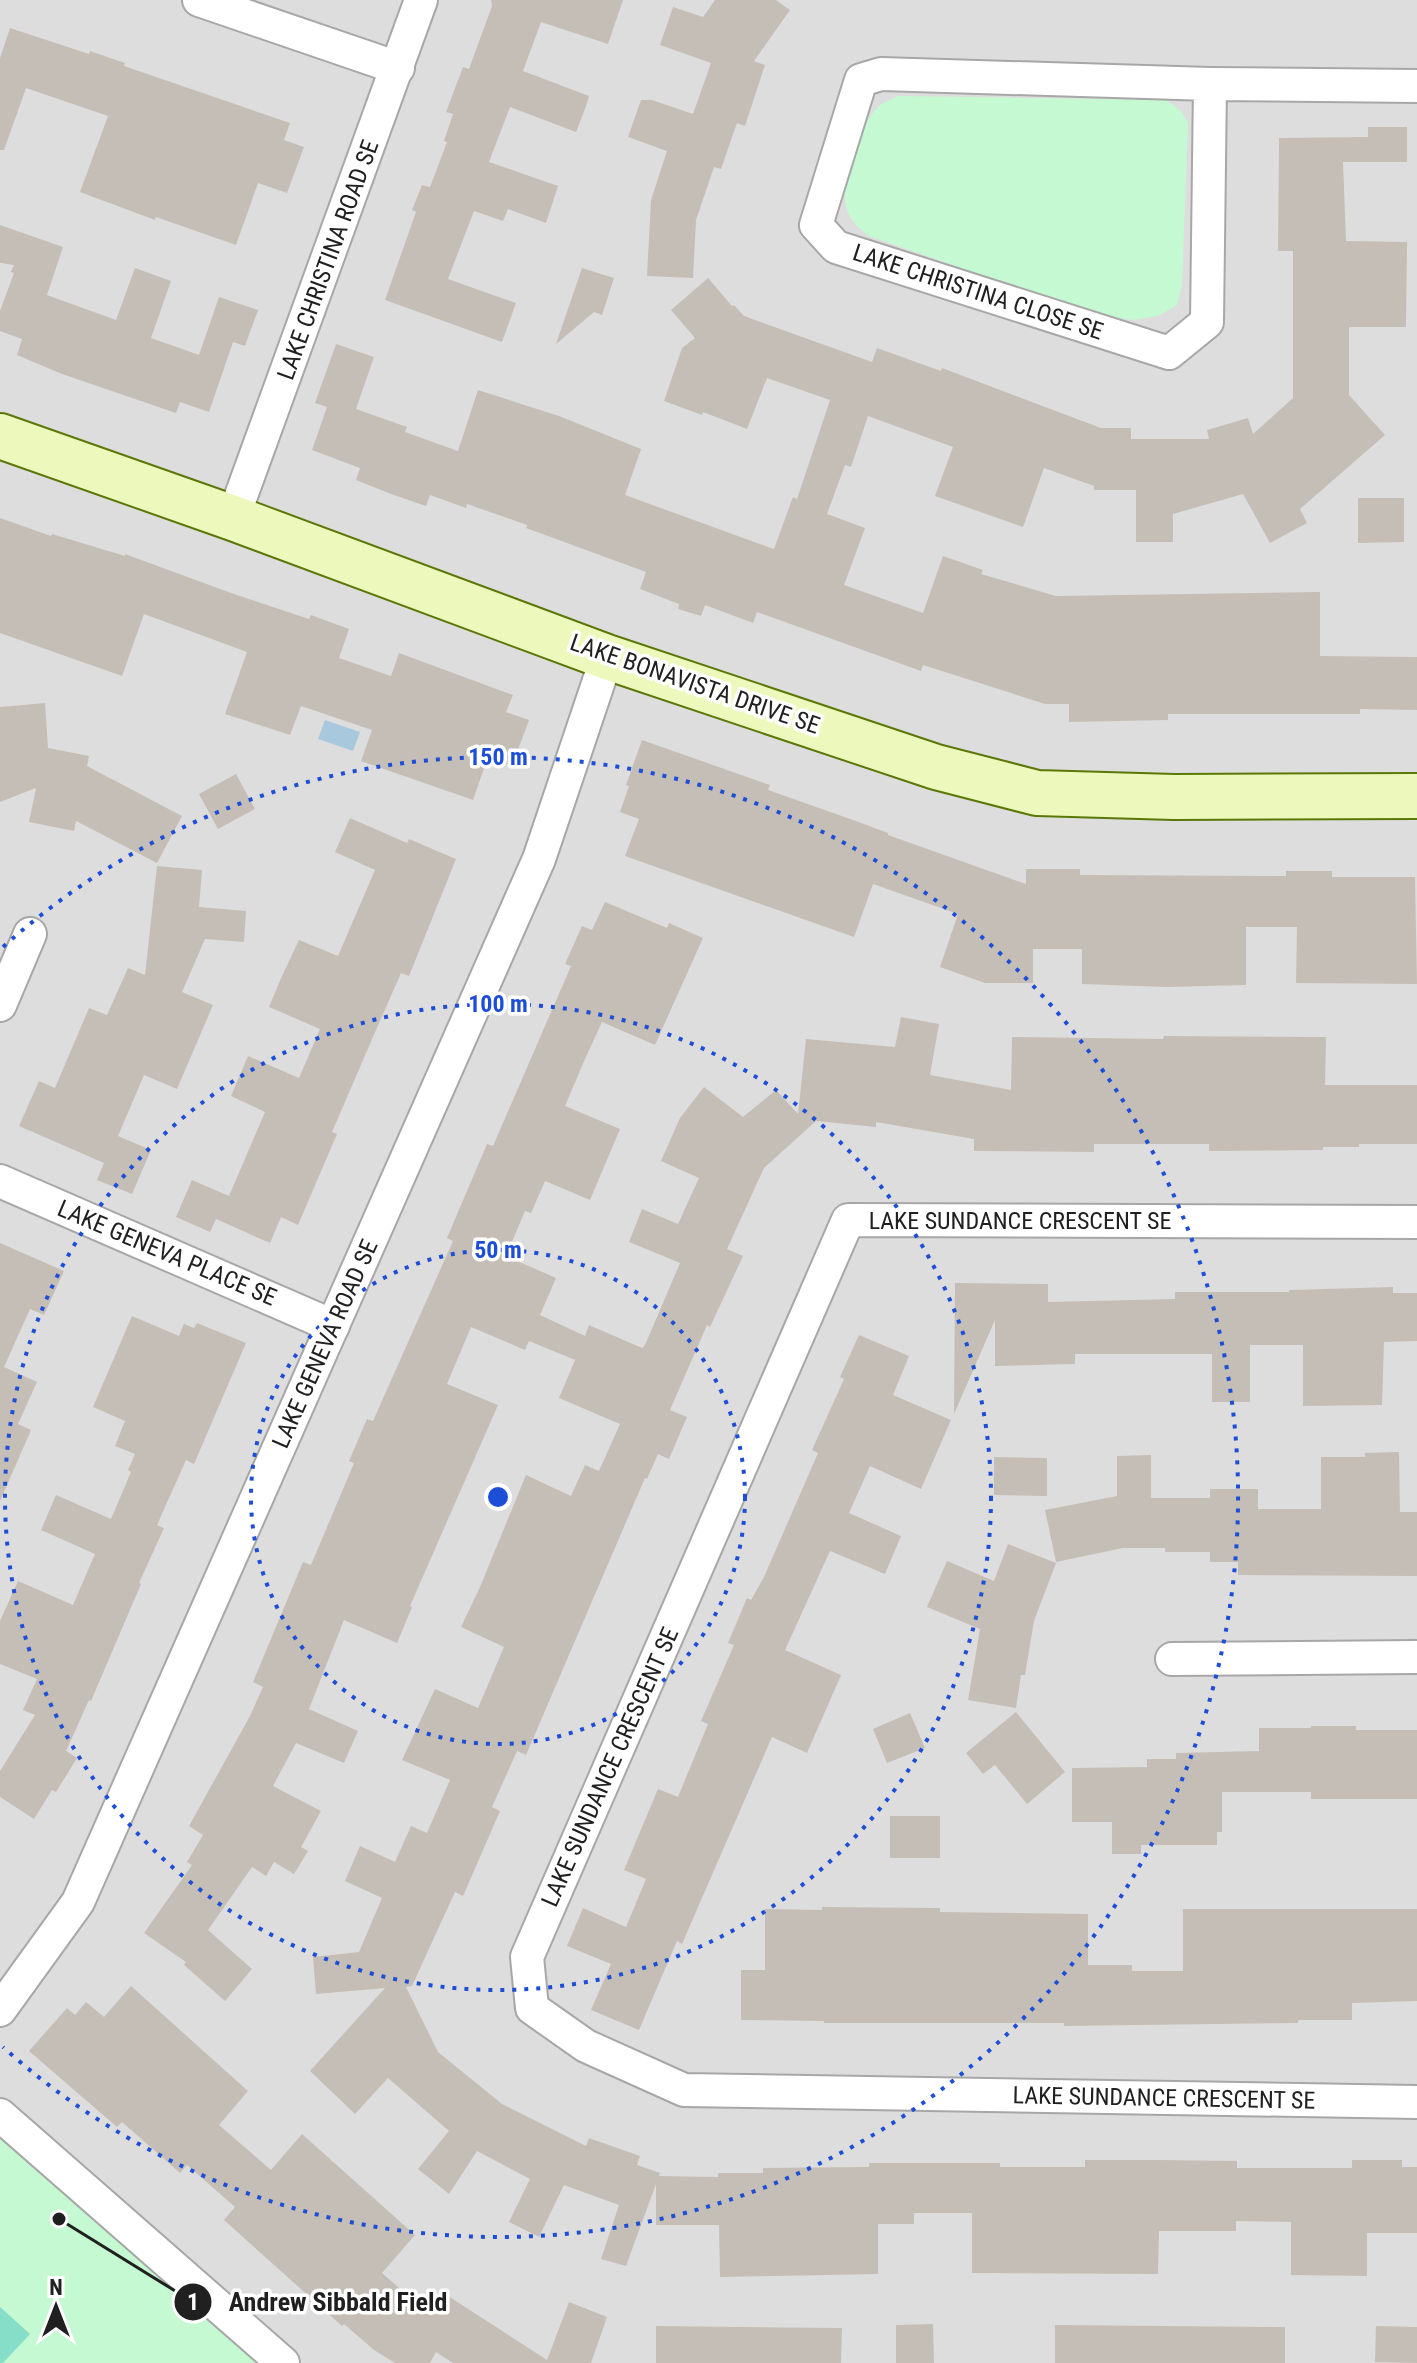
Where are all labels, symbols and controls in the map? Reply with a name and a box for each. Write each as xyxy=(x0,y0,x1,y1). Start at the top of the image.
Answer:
street label: LAKE CHRISTINA ROAD SE xyxy=(272,136,384,384)
street label: LAKE CHRISTINA CLOSE SE xyxy=(849,238,1107,346)
street label: LAKE BONAVISTA DRIVE SE xyxy=(567,628,823,740)
text: 150 m xyxy=(468,743,528,771)
text: 100 m xyxy=(468,990,528,1018)
street label: LAKE GENEVA PLACE SE xyxy=(53,1194,281,1312)
street label: LAKE SUNDANCE CRESCENT SE xyxy=(869,1207,1171,1235)
street label: LAKE GENEVA ROAD SE xyxy=(266,1235,384,1453)
text: 50 m xyxy=(474,1236,522,1264)
centre of rings xyxy=(484,1483,512,1511)
street label: LAKE SUNDANCE CRESCENT SE xyxy=(536,1623,684,1911)
street label: LAKE SUNDANCE CRESCENT SE xyxy=(1012,2081,1316,2115)
north arrow xyxy=(16,2267,96,2347)
text: N xyxy=(49,2275,63,2300)
callout: Andrew Sibbald Field xyxy=(173,2277,463,2327)
text: Andrew Sibbald Field xyxy=(229,2287,447,2317)
text: 1 xyxy=(187,2288,199,2316)

